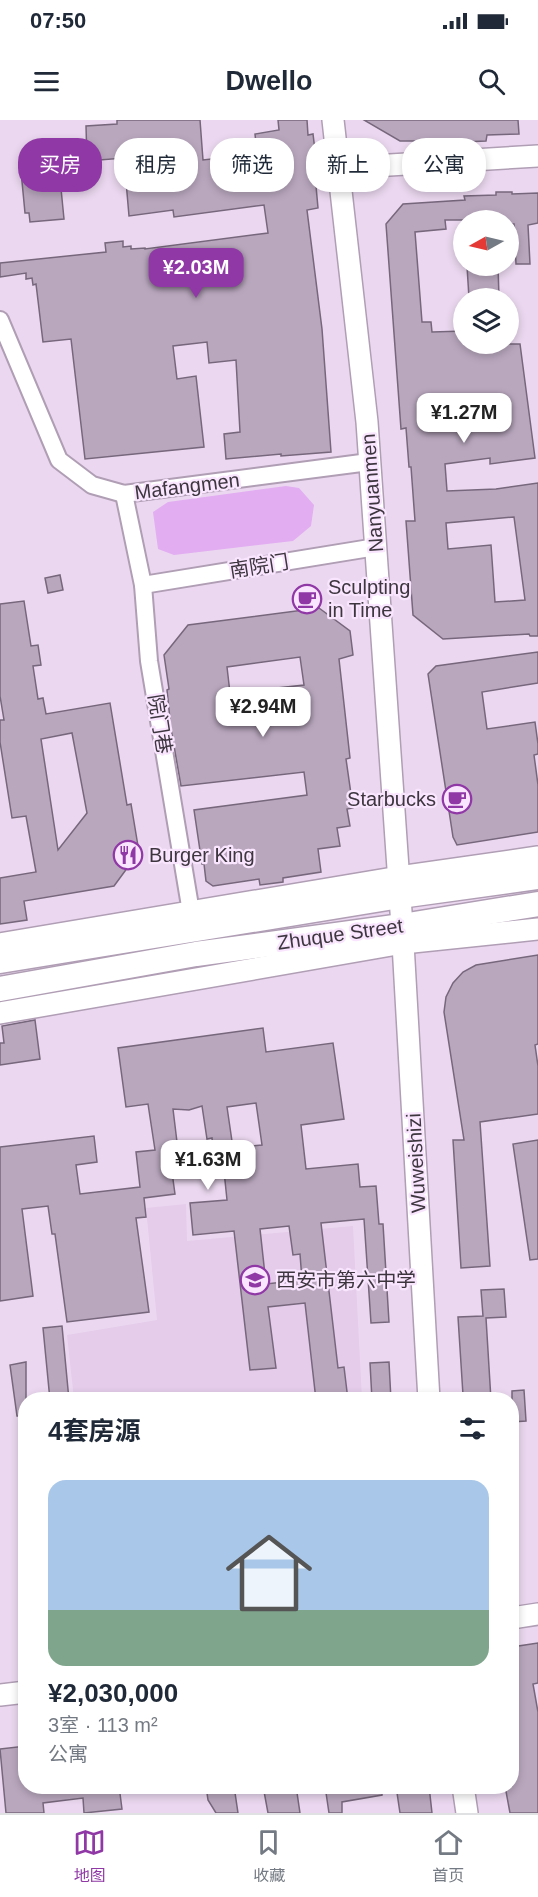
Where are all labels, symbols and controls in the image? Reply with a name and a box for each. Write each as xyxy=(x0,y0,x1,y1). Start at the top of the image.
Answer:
text: 07:50 xyxy=(30,8,86,33)
icon: menu xyxy=(30,65,63,98)
icon: search xyxy=(475,65,508,98)
text: Dwello xyxy=(225,66,313,96)
chip: 买房 xyxy=(18,138,102,192)
chip: 租房 xyxy=(114,138,198,192)
chip: 筛选 xyxy=(210,138,294,192)
chip: 新上 xyxy=(306,138,390,192)
chip: 公寓 xyxy=(402,138,486,192)
north arrow xyxy=(453,210,519,276)
map controls xyxy=(453,210,519,354)
pin: ¥2.03M xyxy=(147,248,245,299)
text: ¥2.03M xyxy=(163,256,229,278)
button: layers xyxy=(453,288,519,354)
pin: ¥1.27M xyxy=(415,393,513,444)
text: ¥1.27M xyxy=(431,401,497,423)
street label: Nanyuanmen xyxy=(357,433,387,553)
street label: Mafangmen xyxy=(133,469,241,503)
street label: 南院门 xyxy=(228,550,290,582)
place label: Sculpting in Time xyxy=(328,576,410,621)
cafe icon: Sculpting in Time xyxy=(291,583,323,615)
pin: ¥2.94M xyxy=(214,687,312,738)
street label: 院门巷 xyxy=(144,693,176,755)
text: ¥2.94M xyxy=(230,695,296,717)
cafe icon: Starbucks xyxy=(441,783,473,815)
place label: Starbucks xyxy=(347,788,436,810)
restaurant icon: Burger King xyxy=(112,839,144,871)
place label: Burger King xyxy=(149,844,255,866)
street label: Zhuque Street xyxy=(276,914,405,954)
street label: Wuweishizi xyxy=(402,1113,430,1213)
pin: ¥1.63M xyxy=(159,1140,257,1191)
text: ¥1.63M xyxy=(175,1148,241,1170)
school or university icon: 西安市第六中学 xyxy=(239,1264,271,1296)
place label: 西安市第六中学 xyxy=(276,1269,416,1291)
icon: filters xyxy=(456,1412,489,1445)
text: 4套房源 xyxy=(48,1416,140,1446)
icon: home xyxy=(215,1519,323,1627)
text: ¥2,030,000 xyxy=(48,1678,178,1708)
text: 3室 · 113 m² xyxy=(48,1714,158,1736)
text: 公寓 xyxy=(48,1743,88,1765)
tab: 地图 xyxy=(73,1826,106,1886)
tab: 收藏 xyxy=(252,1826,285,1886)
tab: 首页 xyxy=(432,1826,465,1886)

